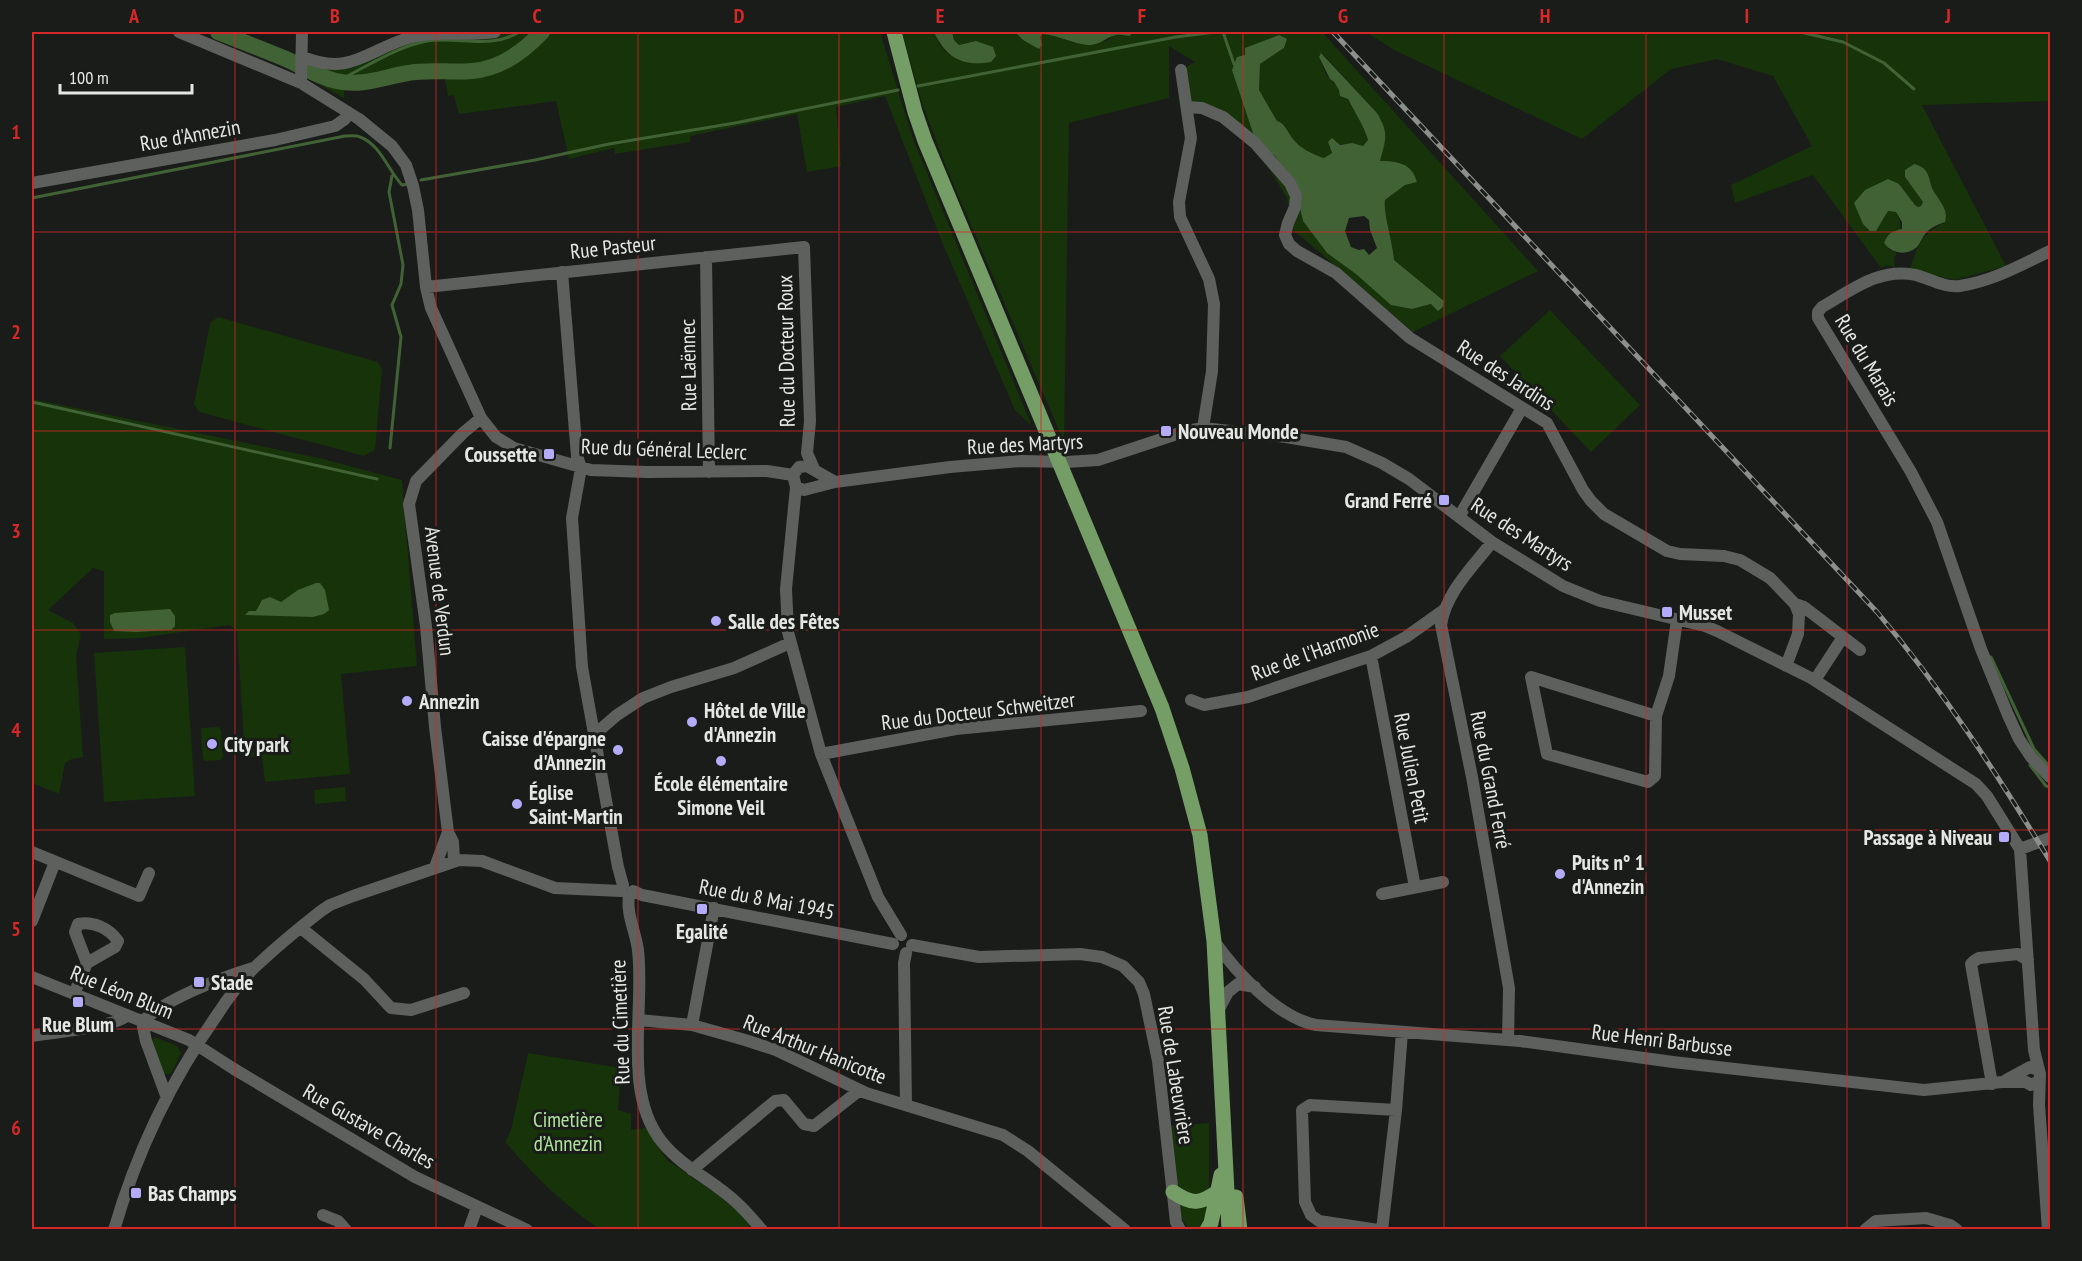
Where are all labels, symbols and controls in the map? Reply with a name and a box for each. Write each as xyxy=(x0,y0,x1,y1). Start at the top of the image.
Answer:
text: A xyxy=(128,3,140,29)
text: B xyxy=(330,3,340,29)
text: C xyxy=(532,3,542,29)
text: D xyxy=(734,3,745,29)
text: E xyxy=(936,3,944,29)
text: F xyxy=(1138,3,1146,29)
text: G xyxy=(1338,3,1348,29)
text: H xyxy=(1540,3,1550,29)
text: I xyxy=(1745,3,1749,29)
text: J xyxy=(1944,3,1951,29)
scale bar xyxy=(60,57,192,95)
text: 100 m xyxy=(69,66,109,89)
street label: Rue d'Annezin xyxy=(138,113,242,157)
text: 1 xyxy=(11,119,21,145)
street label: Rue Pasteur xyxy=(569,229,657,265)
street label: Rue du Docteur Roux xyxy=(771,274,801,427)
street label: Rue du Marais xyxy=(1829,309,1905,411)
street label: Rue Laënnec xyxy=(674,318,702,411)
text: 2 xyxy=(11,319,21,345)
street label: Rue des Jardins xyxy=(1452,333,1560,417)
place label: Nouveau Monde xyxy=(1178,418,1299,445)
marker: Nouveau Monde xyxy=(1159,424,1173,438)
street label: Rue des Martyrs xyxy=(966,427,1084,461)
street label: Rue du Général Leclerc xyxy=(581,433,748,465)
place label: Coussette xyxy=(465,441,537,468)
marker: Coussette xyxy=(542,447,556,461)
place label: Grand Ferré xyxy=(1344,487,1432,514)
street label: Rue des Martyrs xyxy=(1466,491,1578,577)
marker: Grand Ferré xyxy=(1437,493,1451,507)
text: 3 xyxy=(11,518,21,544)
street label: Avenue de Verdun xyxy=(419,525,461,657)
place label: Musset xyxy=(1679,599,1732,626)
marker: Musset xyxy=(1660,605,1674,619)
place label: Salle des Fêtes xyxy=(728,608,840,635)
marker: Salle des Fêtes xyxy=(709,614,723,628)
street label: Rue de l'Harmonie xyxy=(1247,615,1383,687)
street label: Rue du Docteur Schweitzer xyxy=(880,686,1077,736)
place label: Annezin xyxy=(418,688,480,715)
marker: Annezin xyxy=(400,694,414,708)
place label: Hôtel de Ville d'Annezin xyxy=(704,697,806,748)
street label: Rue du Grand Ferré xyxy=(1464,709,1518,851)
street label: Rue Julien Petit xyxy=(1388,710,1436,826)
marker: Hôtel de Ville d'Annezin xyxy=(685,715,699,729)
text: 4 xyxy=(11,717,21,743)
place label: Caisse d'épargne d'Annezin xyxy=(482,725,606,776)
place label: City park xyxy=(224,731,289,758)
marker: City park xyxy=(205,737,219,751)
marker: Caisse d'épargne d'Annezin xyxy=(611,743,625,757)
marker: École élémentaire Simone Veil xyxy=(714,754,728,768)
place label: École élémentaire Simone Veil xyxy=(654,770,788,821)
place label: Église Saint-Martin xyxy=(529,779,623,830)
marker: Église Saint-Martin xyxy=(510,797,524,811)
place label: Passage à Niveau xyxy=(1864,824,1992,851)
marker: Passage à Niveau xyxy=(1997,830,2011,844)
place label: Puits n° 1 d'Annezin xyxy=(1572,849,1645,900)
marker: Puits n° 1 d'Annezin xyxy=(1553,867,1567,881)
street label: Rue du 8 Mai 1945 xyxy=(697,873,837,925)
marker: Egalité xyxy=(695,902,709,916)
text: 5 xyxy=(11,916,21,942)
place label: Egalité xyxy=(676,918,728,945)
street label: Rue Léon Blum xyxy=(66,959,178,1025)
street label: Rue du Cimetière xyxy=(604,959,636,1085)
place label: Stade xyxy=(211,969,253,996)
marker: Stade xyxy=(192,975,206,989)
marker: Rue Blum xyxy=(71,995,85,1009)
street label: Rue de Labeuvrière xyxy=(1152,1004,1200,1146)
street label: Rue Arthur Hanicotte xyxy=(739,1008,891,1090)
place label: Rue Blum xyxy=(42,1011,114,1038)
street label: Rue Henri Barbusse xyxy=(1590,1018,1734,1062)
street label: Rue Gustave Charles xyxy=(298,1077,440,1175)
park label: Cimetière d’Annezin xyxy=(533,1106,603,1157)
text: 6 xyxy=(11,1115,21,1141)
place label: Bas Champs xyxy=(148,1180,237,1207)
marker: Bas Champs xyxy=(129,1186,143,1200)

